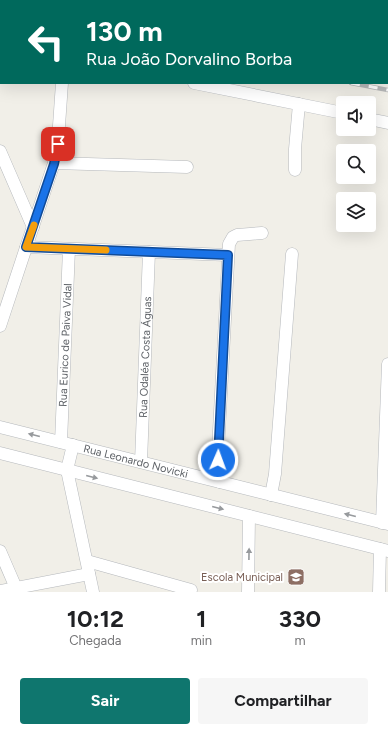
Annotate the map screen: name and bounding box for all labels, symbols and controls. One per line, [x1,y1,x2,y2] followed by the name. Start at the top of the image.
[86,14,163,48] text: 130 m
[20,16,72,68] icon: left
[86,48,292,70] text: Rua João Dorvalino Borba
[336,96,376,232] map controls
[336,96,376,136] button: sound
[41,127,75,161] pin
[47,133,69,155] icon: arrive
[336,144,376,184] button: search
[336,192,376,232] button: layers
[56,283,75,407] street label: Rua Eurico de Paiva Vidal
[137,296,154,418] street label: Rua Odaléa Costa Águas
[28,432,40,438] one-way arrow
[197,439,239,481] position arrow
[82,442,189,481] street label: Rua Leonardo Novicki
[86,474,98,480] one-way arrow
[212,506,224,512] one-way arrow
[344,511,356,517] one-way arrow
[246,547,252,560] one-way arrow
[286,567,306,587] school or university icon: Escola Municipal
[201,571,283,584] place label: Escola Municipal
[67,604,124,633] text: 10:12
[196,604,206,633] text: 1
[279,604,321,633] text: 330
[69,633,121,648] text: Chegada
[191,633,212,648] text: min
[294,633,306,648] text: m
[20,678,190,724] button: Sair
[198,678,368,724] button: Compartilhar

